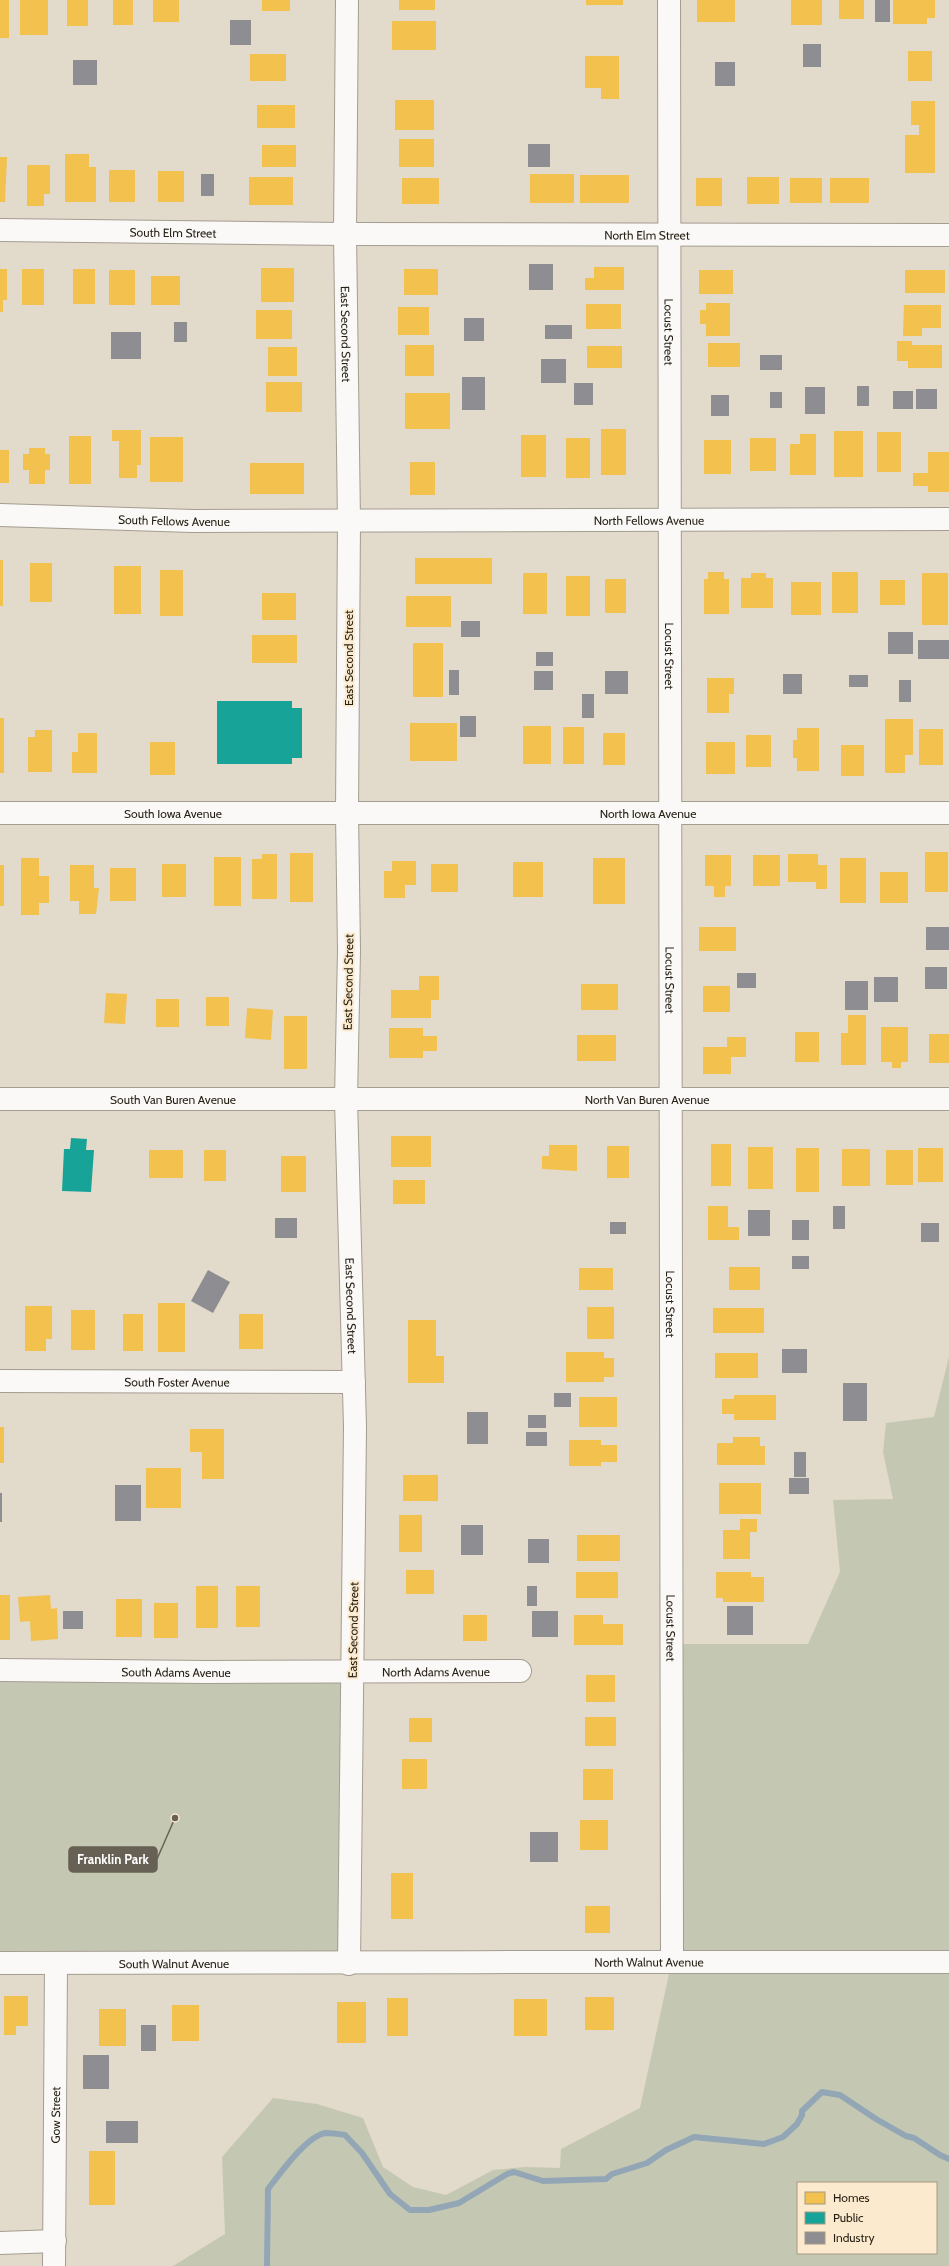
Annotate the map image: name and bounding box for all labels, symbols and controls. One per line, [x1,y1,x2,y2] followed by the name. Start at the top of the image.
[130,224,216,240] street label: South Elm Street
[604,227,690,242] street label: North Elm Street
[338,286,355,382] street label: East Second Street
[662,299,677,365] street label: Locust Street
[118,511,230,529] street label: South Fellows Avenue
[594,512,704,527] street label: North Fellows Avenue
[341,610,356,706] street label: East Second Street
[662,623,678,689] street label: Locust Street
[124,806,222,821] street label: South Iowa Avenue
[600,806,696,821] street label: North Iowa Avenue
[340,934,356,1030] street label: East Second Street
[663,947,678,1013] street label: Locust Street
[110,1092,236,1107] street label: South Van Buren Avenue
[585,1092,709,1107] street label: North Van Buren Avenue
[343,1258,360,1354] street label: East Second Street
[663,1271,679,1337] street label: Locust Street
[124,1374,230,1389] street label: South Foster Avenue
[345,1582,361,1678] street label: East Second Street
[664,1595,679,1661] street label: Locust Street
[121,1664,231,1680] street label: South Adams Avenue
[382,1664,490,1679] street label: North Adams Avenue
[69,1847,157,1872] callout: Franklin Park
[77,1851,150,1867] text: Franklin Park
[594,1954,704,1969] street label: North Walnut Avenue
[119,1956,229,1971] street label: South Walnut Avenue
[47,2087,63,2143] street label: Gow Street
[797,2182,937,2254] legend
[833,2190,870,2205] text: Homes
[833,2210,864,2225] text: Public
[833,2230,874,2245] text: Industry

